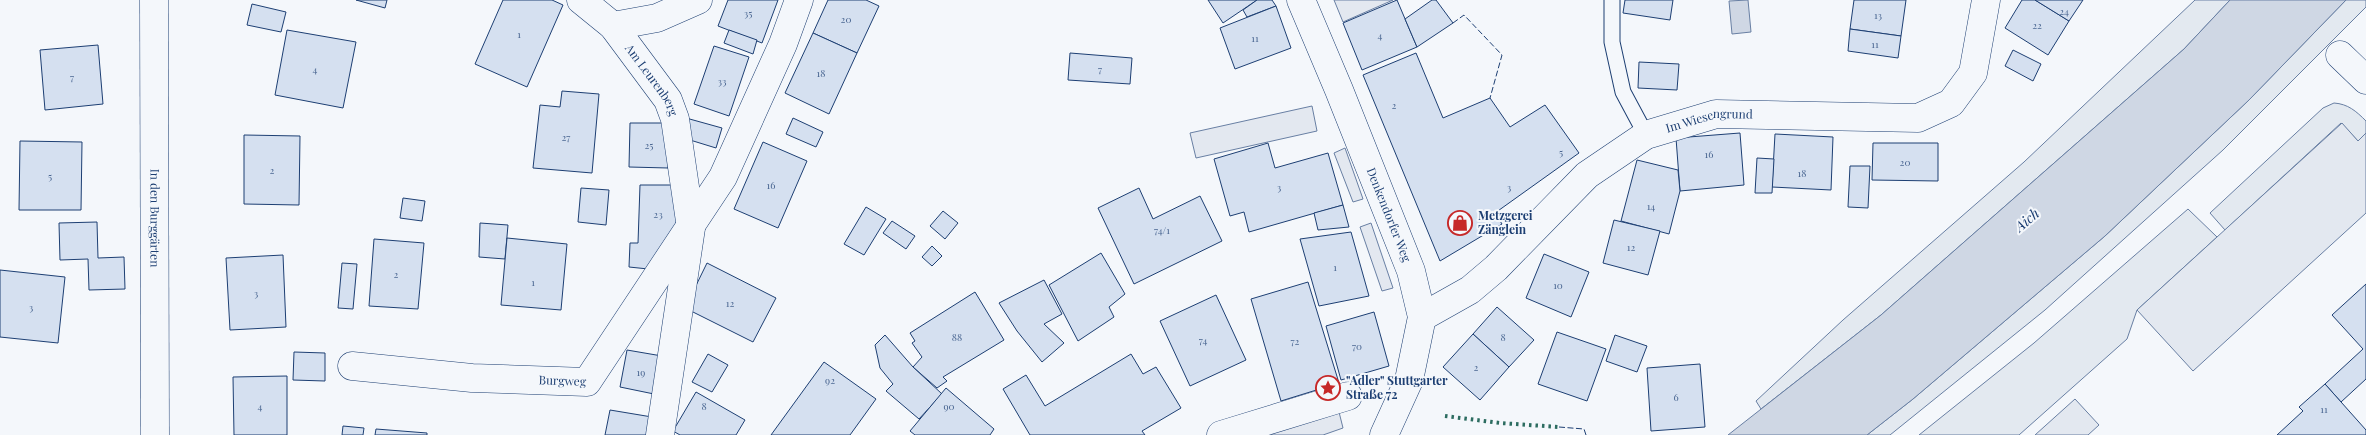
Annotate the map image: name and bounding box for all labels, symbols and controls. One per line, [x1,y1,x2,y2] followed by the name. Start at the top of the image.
[2059,4,2069,18] house number: 24
[744,6,752,20] house number: 35
[1874,8,1883,22] house number: 13
[841,12,851,26] house number: 20
[2032,18,2042,32] house number: 22
[517,27,521,41] house number: 1
[1378,28,1383,42] house number: 4
[1251,31,1259,45] house number: 11
[1871,37,1879,51] house number: 11
[621,40,682,119] street label: Am Leurenberg
[313,62,318,76] house number: 4
[1098,62,1102,76] house number: 7
[817,66,825,80] house number: 18
[70,70,74,84] house number: 7
[717,74,727,88] house number: 33
[1392,98,1397,112] house number: 2
[1664,105,1753,136] street label: Im Wiesengrund
[562,130,570,144] house number: 27
[645,138,653,152] house number: 25
[1559,145,1563,159] house number: 5
[1705,147,1713,161] house number: 16
[1900,155,1910,169] house number: 20
[270,163,275,177] house number: 2
[1364,165,1416,265] street label: Denkendorfer Weg
[1798,166,1806,180] house number: 18
[48,169,52,183] house number: 5
[147,169,164,267] street label: In den Burggärten
[767,178,775,192] house number: 16
[1277,180,1282,194] house number: 3
[1507,180,1512,194] house number: 3
[1647,199,1655,213] house number: 14
[2009,204,2043,237] water label: Aich
[653,207,663,221] house number: 23
[1478,207,1533,237] place label: Metzgerei Zänglein
[1447,210,1473,236] shop icon: Metzgerei Zänglein
[1154,223,1170,237] house number: 74/1
[1627,240,1635,254] house number: 12
[1333,260,1337,274] house number: 1
[394,267,399,281] house number: 2
[531,275,535,289] house number: 1
[1553,278,1563,292] house number: 10
[254,286,259,300] house number: 3
[726,296,734,310] house number: 12
[29,300,34,314] house number: 3
[952,330,962,344] house number: 88
[1500,330,1506,344] house number: 8
[1199,333,1207,347] house number: 74
[1291,334,1300,348] house number: 72
[1352,339,1362,353] house number: 70
[1474,360,1479,374] house number: 2
[637,365,645,379] house number: 19
[538,371,587,389] street label: Burgweg
[1346,372,1448,402] place label: "Adler" Stuttgarter Straße 72
[825,373,835,387] house number: 92
[1315,375,1341,401] place icon: "Adler" Stuttgarter Straße 72
[1673,390,1679,404] house number: 6
[258,399,263,413] house number: 4
[701,399,707,413] house number: 8
[943,399,955,413] house number: 90
[2320,402,2328,416] house number: 11

